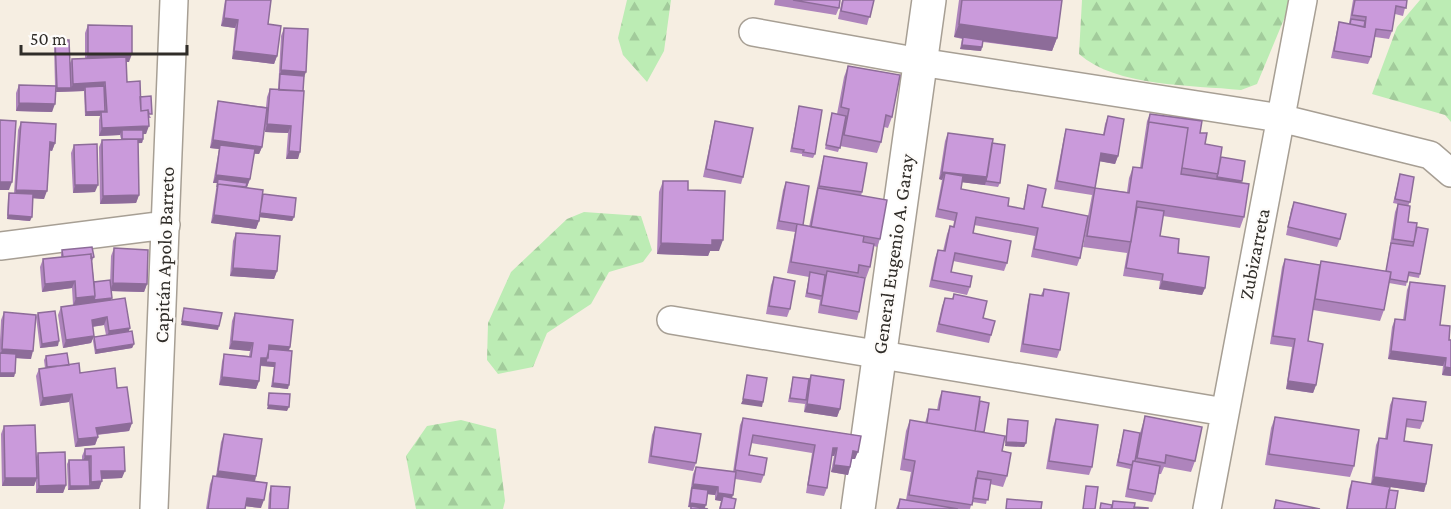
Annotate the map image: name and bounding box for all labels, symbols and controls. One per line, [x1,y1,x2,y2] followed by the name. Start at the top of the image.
[21,18,188,56] scale bar
[30,29,67,49] text: 50 m
[868,152,919,356] street label: General Eugenio A. Garay
[150,166,179,344] street label: Capitán Apolo Barreto
[1234,207,1274,301] street label: Zubizarreta

